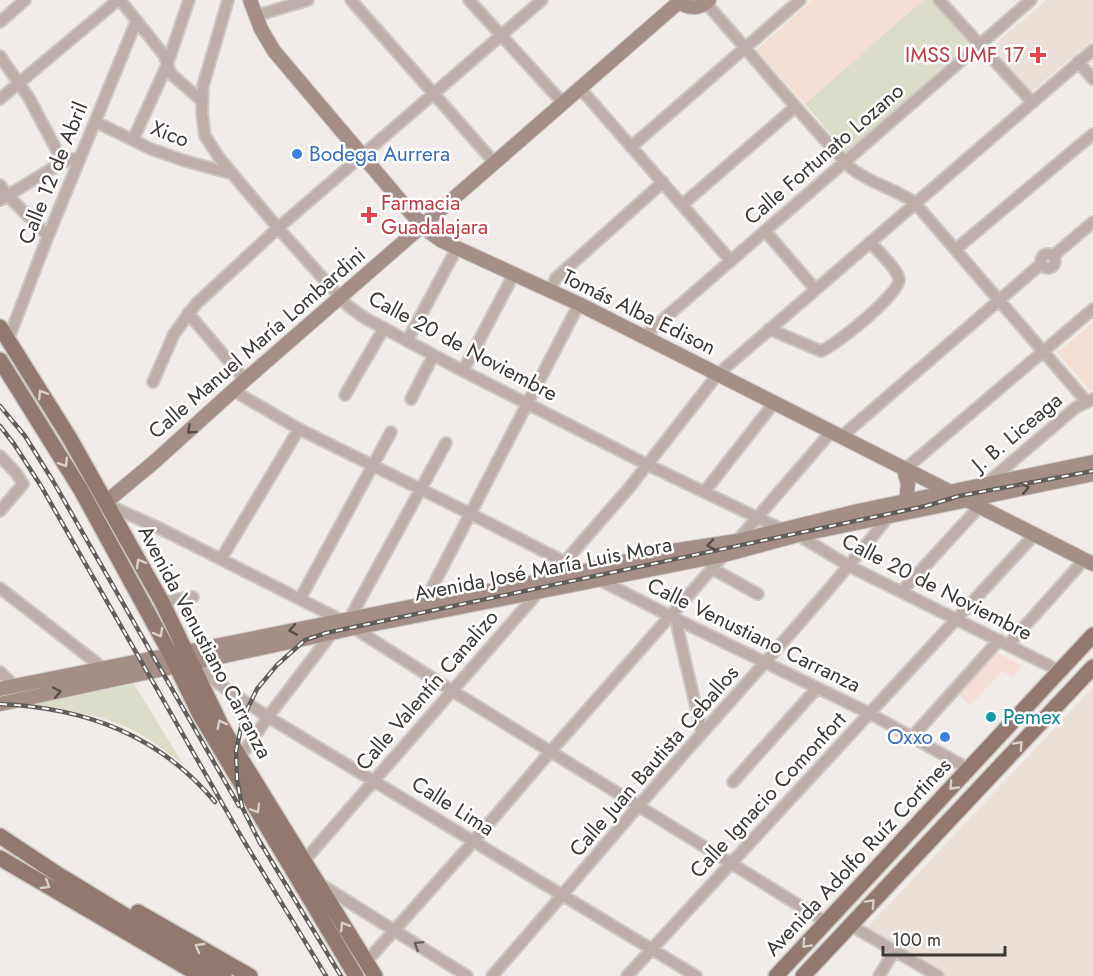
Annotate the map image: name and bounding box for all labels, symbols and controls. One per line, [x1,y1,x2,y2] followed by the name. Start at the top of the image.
[905,40,1024,70] place label: IMSS UMF 17
[1029,46,1047,64] marker: IMSS UMF 17
[738,76,910,232] street label: Calle Fortunato Lozano
[11,97,95,249] street label: Calle 12 de Abril
[147,113,193,155] street label: Xico
[309,139,450,169] place label: Bodega Aurrera
[290,147,304,161] marker: Bodega Aurrera
[381,188,488,242] place label: Farmacia Guadalajara
[362,208,376,222] marker: Farmacia Guadalajara
[142,240,372,446] street label: Calle Manuel María Lombardini
[557,262,721,362] street label: Tomás Alba Edison
[363,283,563,409] street label: Calle 20 de Noviembre
[963,385,1069,481] street label: J. B. Liceaga
[38,390,50,400] one-way arrow
[187,423,197,434] one-way arrow
[57,457,69,467] one-way arrow
[1020,482,1030,495] one-way arrow
[131,520,279,764] street label: Avenida Venustiano Carranza
[837,526,1038,648] street label: Calle 20 de Noviembre
[412,529,674,609] street label: Avenida José María Luis Mora
[706,538,715,550] one-way arrow
[136,559,147,569] one-way arrow
[642,570,866,700] street label: Calle Venustiano Carranza
[349,603,505,777] street label: Calle Valentín Canalizo
[289,623,299,636] one-way arrow
[152,627,163,638] one-way arrow
[562,659,746,863] street label: Calle Juan Bautista Ceballos
[52,686,62,699] one-way arrow
[1003,702,1061,732] place label: Pemex
[683,705,853,885] street label: Calle Ignacio Comonfort
[984,710,998,724] marker: Pemex
[217,719,228,730] one-way arrow
[887,722,933,752] place label: Oxxo
[938,730,952,744] marker: Oxxo
[1012,742,1023,753] one-way arrow
[758,751,958,963] street label: Avenida Adolfo Ruíz Cortines
[406,769,500,843] street label: Calle Lima
[949,779,960,789] one-way arrow
[248,803,260,813] one-way arrow
[40,878,50,889] one-way arrow
[864,899,875,910] one-way arrow
[883,919,1004,957] scale bar
[340,922,352,932] one-way arrow
[892,927,941,953] text: 100 m
[802,937,813,947] one-way arrow
[413,941,424,952] one-way arrow
[195,943,205,954] one-way arrow

